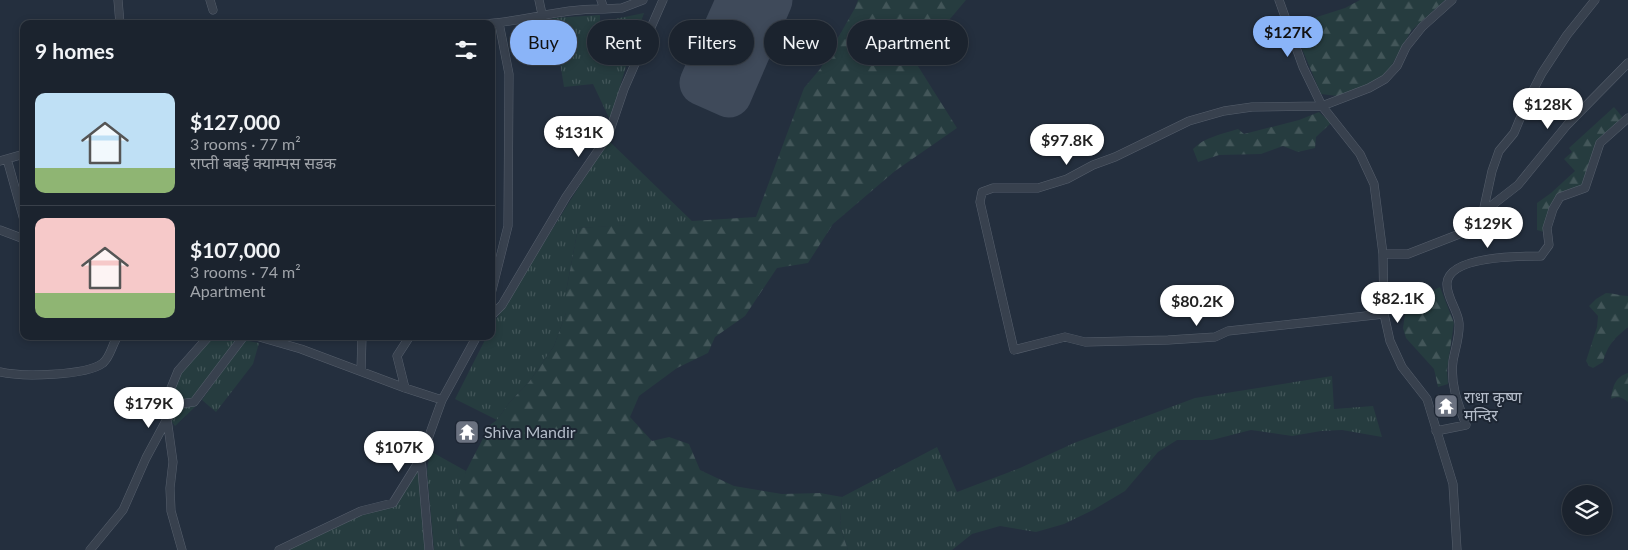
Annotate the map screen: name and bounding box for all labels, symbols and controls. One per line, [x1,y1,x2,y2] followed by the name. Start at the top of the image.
[1253,15,1323,58] pin: $127K
[510,20,577,65] chip: Buy
[587,20,659,65] chip: Rent
[669,20,754,65] chip: Filters
[764,20,837,65] chip: New
[847,20,968,65] chip: Apartment
[1264,22,1312,41] text: $127K
[452,36,480,64] icon: filters
[35,38,114,63] text: 9 homes
[1513,88,1583,130] pin: $128K
[1524,94,1572,113] text: $128K
[190,109,280,134] text: $127,000
[75,113,135,173] icon: home
[544,116,614,158] pin: $131K
[555,122,603,141] text: $131K
[1026,124,1108,166] pin: $97.8K
[1041,130,1093,149] text: $97.8K
[190,134,301,153] text: 3 rooms · 77 m²
[190,153,336,172] text: राप्ती बबई क्याम्पस सडक
[1453,206,1523,249] pin: $129K
[1464,213,1512,232] text: $129K
[190,237,280,262] text: $107,000
[75,238,135,298] icon: home
[190,262,301,281] text: 3 rooms · 74 m²
[190,281,265,300] text: Apartment
[1357,282,1439,324] pin: $82.1K
[1156,284,1238,327] pin: $80.2K
[1372,288,1424,307] text: $82.1K
[1171,291,1223,310] text: $80.2K
[114,386,184,429] pin: $179K
[1464,387,1522,424] place label: राधा कृष्ण मन्दिर
[125,393,173,412] text: $179K
[1433,393,1459,419] temple icon: राधा कृष्ण मन्दिर
[454,419,480,445] temple icon: Shiva Mandir
[484,422,576,441] place label: Shiva Mandir
[364,430,434,473] pin: $107K
[375,437,423,456] text: $107K
[1562,485,1612,535] map controls
[1562,485,1612,535] button: layers

